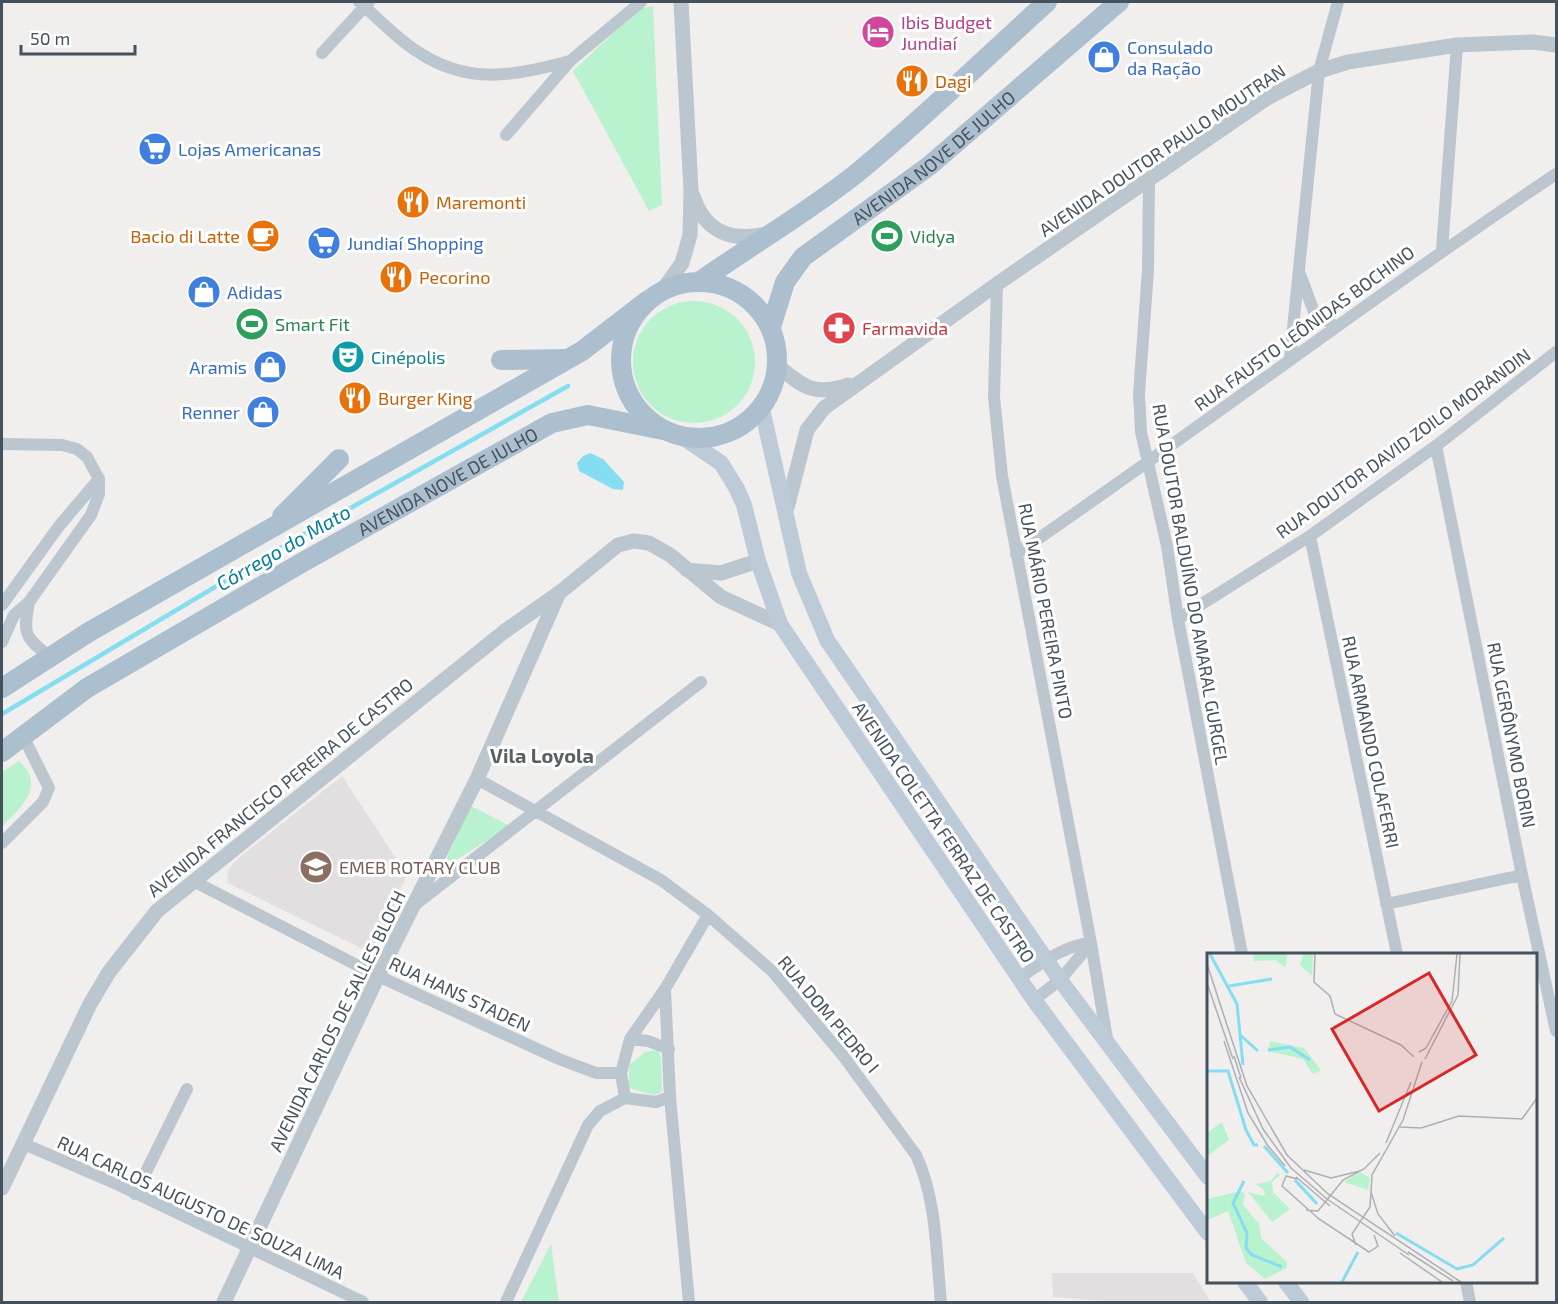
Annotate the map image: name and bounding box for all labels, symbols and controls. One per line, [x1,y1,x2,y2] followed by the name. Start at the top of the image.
[901,11,992,54] place label: Ibis Budget Jundiaí
[860,14,896,50] hotel icon: Ibis Budget Jundiaí
[21,18,135,56] scale bar
[30,27,70,49] text: 50 m
[1127,36,1213,80] place label: Consulado da Ração
[1086,39,1122,75] shop icon: Consulado da Ração
[1035,59,1289,241] street label: AVENIDA DOUTOR PAULO MOUTRAN
[894,63,930,99] restaurant icon: Dagi
[935,70,971,92] place label: Dagi
[847,86,1019,229] street label: AVENIDA NOVE DE JULHO
[137,131,173,167] supermarket icon: Lojas Americanas
[178,138,321,160] place label: Lojas Americanas
[395,184,431,220] restaurant icon: Maremonti
[436,191,526,213] place label: Maremonti
[245,218,281,254] cafe icon: Bacio di Latte
[869,218,905,254] sports icon: Vidya
[130,225,240,247] place label: Bacio di Latte
[306,225,342,261] supermarket icon: Jundiaí Shopping
[910,225,955,247] place label: Vidya
[347,232,484,254] place label: Jundiaí Shopping
[1190,241,1418,415] street label: RUA FAUSTO LEÔNIDAS BOCHINO
[378,259,414,295] restaurant icon: Pecorino
[419,266,490,288] place label: Pecorino
[186,274,222,310] shop icon: Adidas
[227,281,282,303] place label: Adidas
[234,306,270,342] sports icon: Smart Fit
[821,310,857,346] pharmacy icon: Farmavida
[275,313,350,335] place label: Smart Fit
[862,317,948,339] place label: Farmavida
[330,339,366,375] theatre icon: Cinépolis
[1271,343,1535,543] street label: RUA DOUTOR DAVID ZOILO MORANDIN
[371,346,445,368] place label: Cinépolis
[252,349,288,385] shop icon: Aramis
[189,356,247,378] place label: Aramis
[337,380,373,416] restaurant icon: Burger King
[378,387,473,409] place label: Burger King
[245,394,281,430] shop icon: Renner
[182,401,240,423] place label: Renner
[1148,402,1234,766] street label: RUA DOUTOR BALDUÍNO DO AMARAL GURGEL
[354,422,541,540] street label: AVENIDA NOVE DE JULHO
[212,499,354,595] water label: Córrego do Mato
[1014,501,1078,721] street label: RUA MÁRIO PEREIRA PINTO
[1338,634,1404,850] street label: RUA ARMANDO COLAFERRI
[1483,640,1541,830] street label: RUA GERÔNYMO BORIN
[143,673,417,901] street label: AVENIDA FRANCISCO PEREIRA DE CASTRO
[848,697,1040,967] street label: AVENIDA COLETTA FERRAZ DE CASTRO
[490,743,594,768] district label: Vila Loyola
[298,849,334,885] school or university icon: EMEB ROTARY CLUB
[339,856,501,878] place label: EMEB ROTARY CLUB
[264,887,410,1155] street label: AVENIDA CARLOS DE SALLES BLOCH
[774,951,884,1077] street label: RUA DOM PEDRO I
[386,952,534,1036] street label: RUA HANS STADEN
[1207,953,1537,1283] inset map
[54,1131,349,1284] street label: RUA CARLOS AUGUSTO DE SOUZA LIMA

